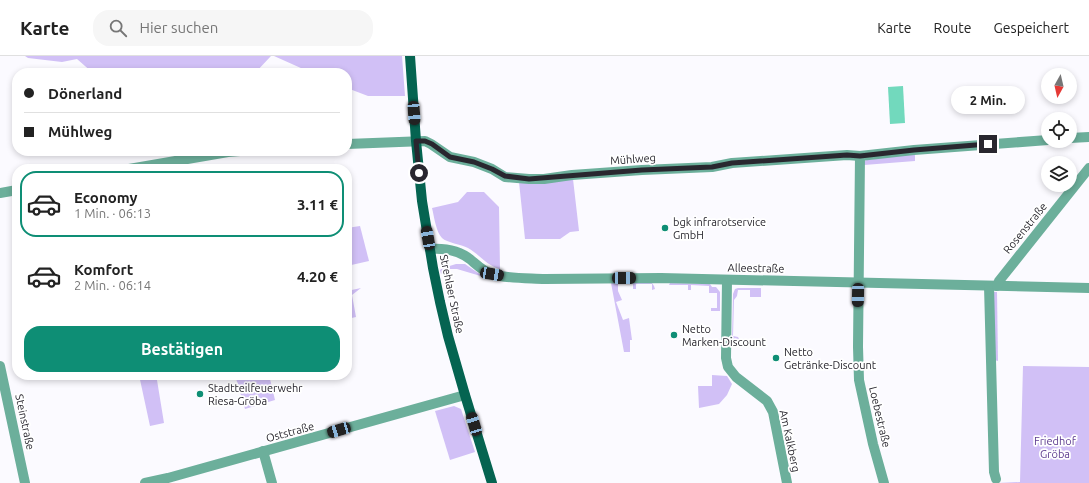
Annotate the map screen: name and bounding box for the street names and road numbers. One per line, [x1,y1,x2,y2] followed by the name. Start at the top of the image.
[610,151,656,167] street label: Mühlweg
[1001,200,1049,256] street label: Rosenstraße
[438,253,466,335] street label: Strehlaer Straße
[728,262,784,274] street label: Alleestraße
[867,385,893,449] street label: Loebestraße
[13,393,37,451] street label: Steinstraße
[778,409,802,473] street label: Am Kalkberg
[265,420,315,444] street label: Oststraße

